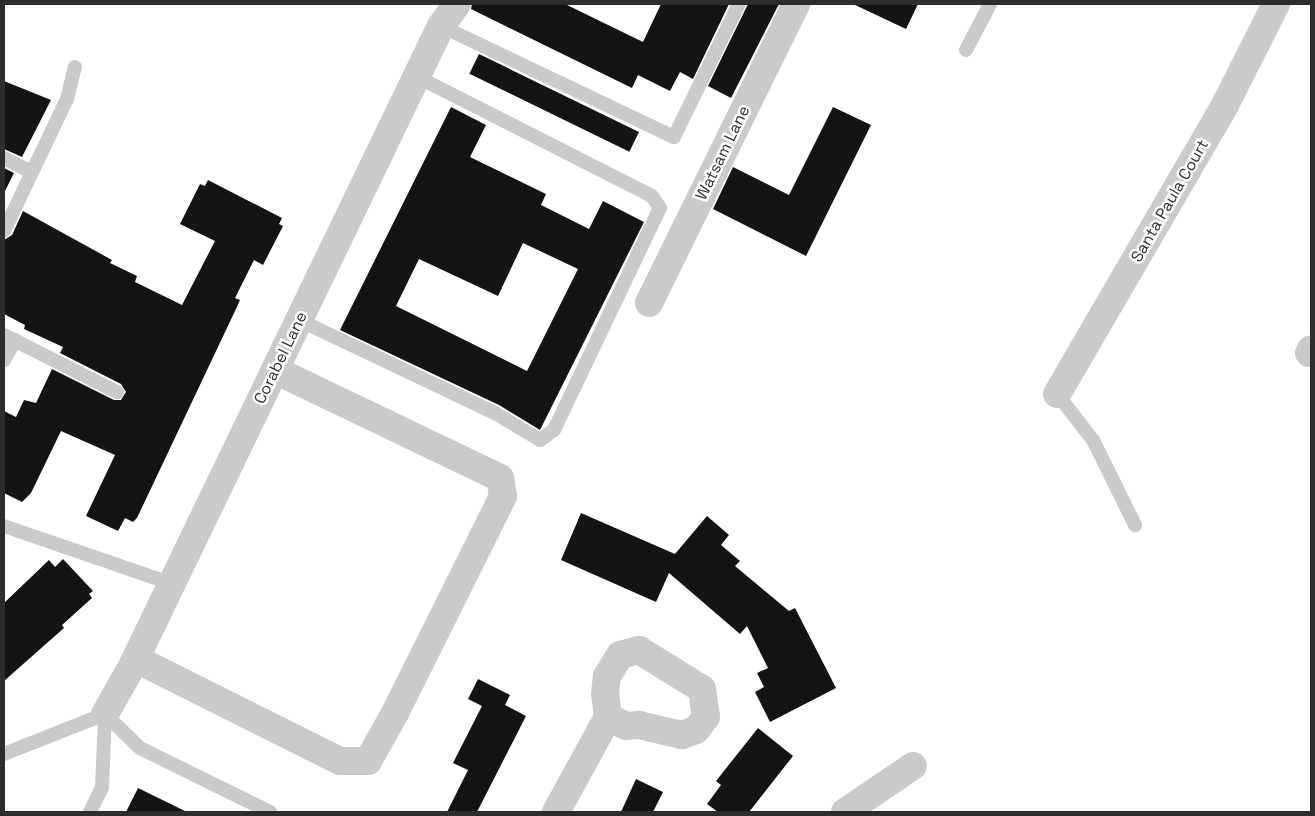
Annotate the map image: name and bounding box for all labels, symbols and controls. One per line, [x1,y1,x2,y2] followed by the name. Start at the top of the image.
[692,103,754,203] street label: Watsam Lane
[1127,136,1213,266] street label: Santa Paula Court
[250,309,312,407] street label: Corabel Lane

